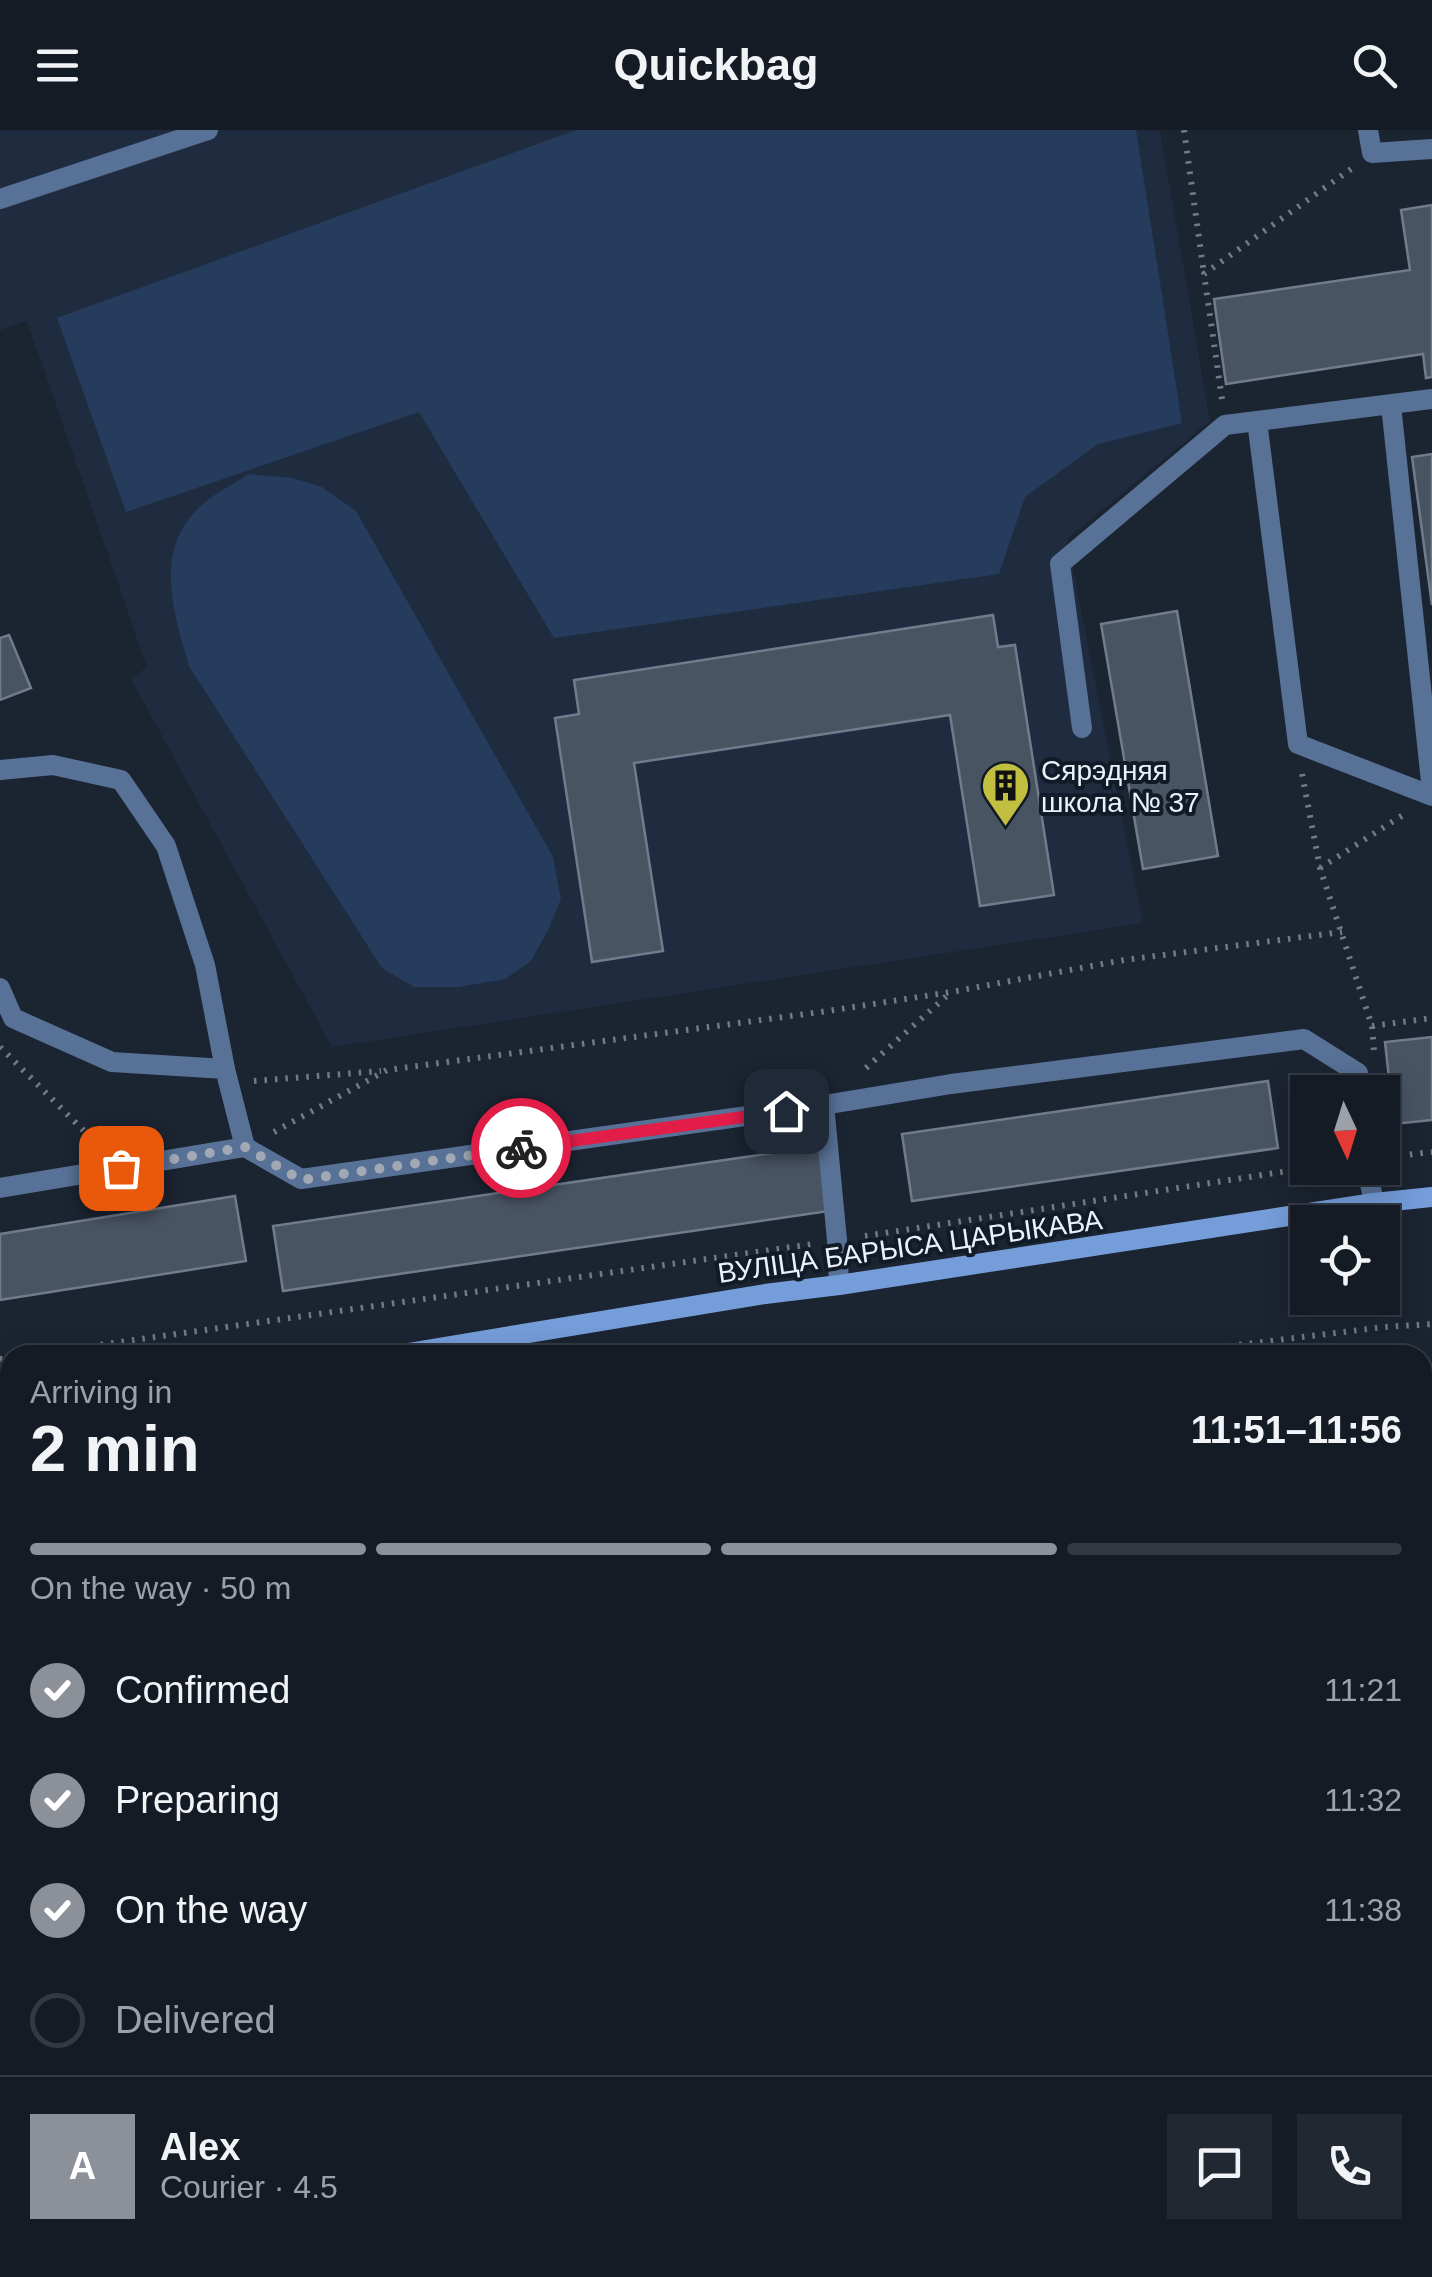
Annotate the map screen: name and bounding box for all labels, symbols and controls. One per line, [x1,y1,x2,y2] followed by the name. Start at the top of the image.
[30,38,85,93] icon: menu
[1347,38,1402,93] icon: search
[613,39,819,90] text: Quickbag
[1041,755,1200,818] place label: Сярэдняя школа № 37
[980,760,1032,828] building icon: Сярэдняя школа № 37
[744,1069,829,1154] pin
[1290,1075,1400,1185] north arrow
[1290,1075,1400,1315] map controls
[759,1084,814,1139] icon: home
[471,1098,571,1198] courier
[494,1121,549,1176] icon: bike
[79,1126,164,1211] pin
[94,1141,149,1196] icon: bag
[716,1204,1105,1289] street label: ВУЛІЦА БАРЫСА ЦАРЫКАВА
[1290,1205,1400,1315] button: locate
[30,1374,172,1410] text: Arriving in
[1191,1409,1402,1451] text: 11:51–11:56
[30,1412,200,1485] text: 2 min
[30,1570,291,1606] text: On the way · 50 m
[30,1663,85,1718] icon: check
[115,1669,290,1711] text: Confirmed
[1324,1672,1402,1708] text: 11:21
[30,1773,85,1828] icon: check
[115,1779,280,1821] text: Preparing
[1324,1782,1402,1818] text: 11:32
[30,1883,85,1938] icon: check
[115,1889,307,1931] text: On the way
[1324,1892,1402,1928] text: 11:38
[115,1999,276,2041] text: Delivered
[1167,2114,1272,2219] button: chat
[1297,2114,1402,2219] button: phone
[160,2126,240,2168] text: Alex
[69,2145,96,2187] text: A
[160,2169,338,2205] text: Courier · 4.5

